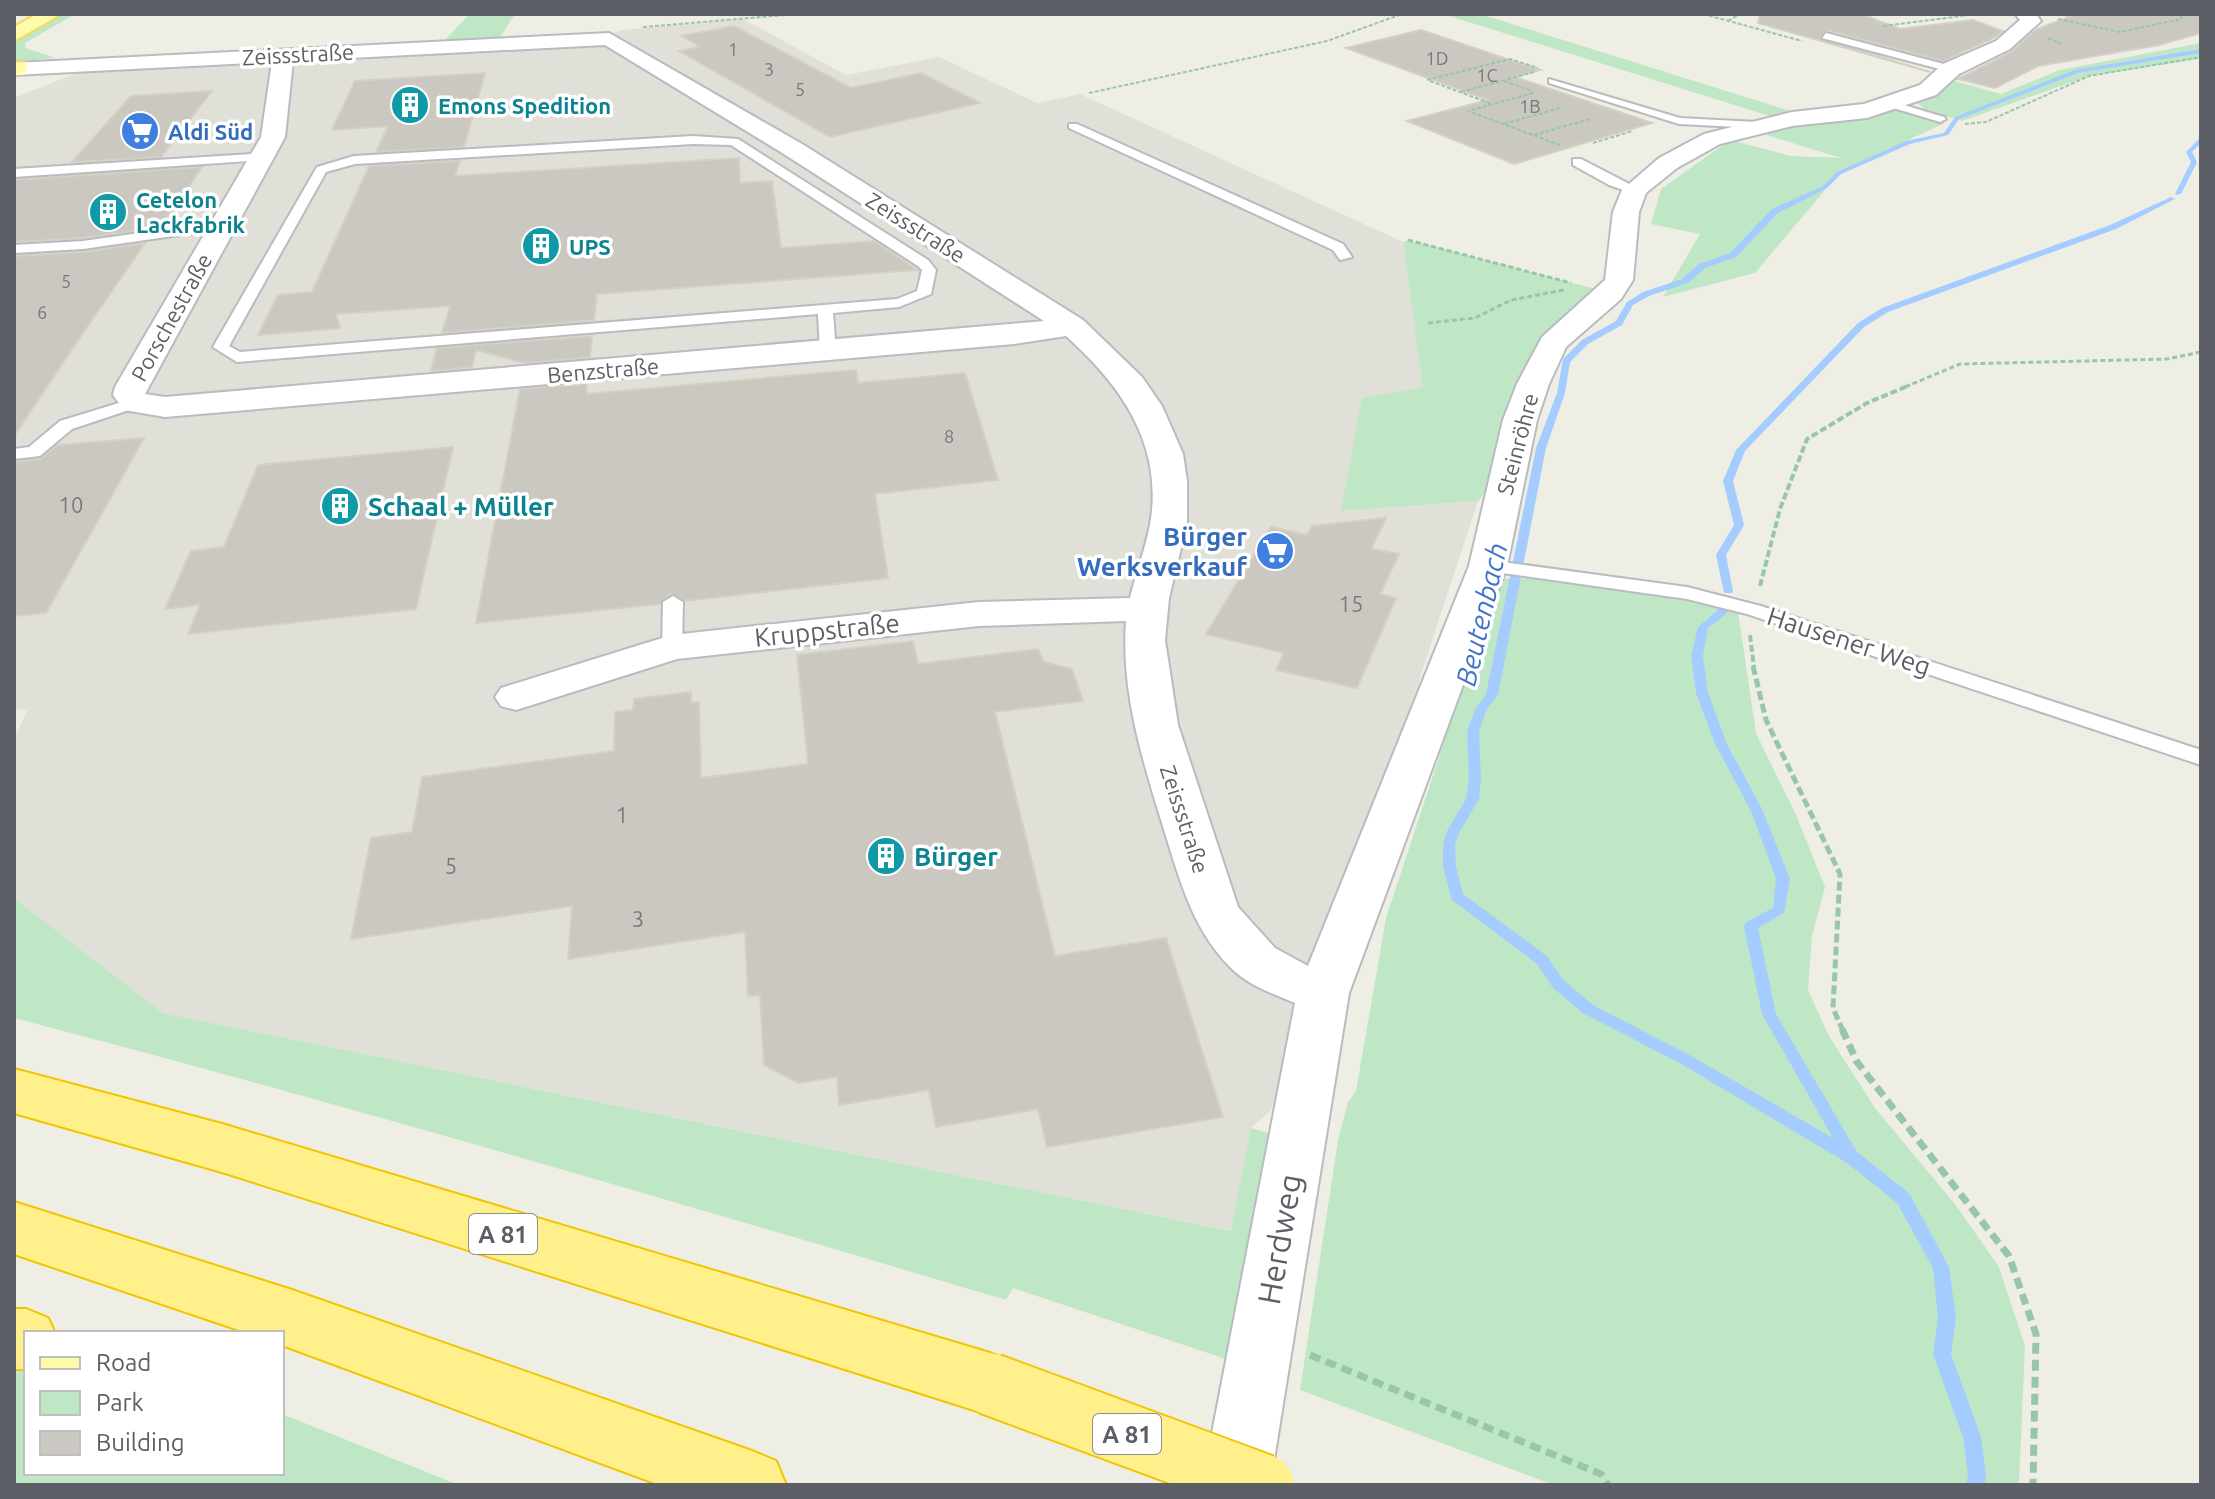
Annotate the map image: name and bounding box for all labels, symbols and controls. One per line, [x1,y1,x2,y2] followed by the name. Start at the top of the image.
[241,39,355,69] street label: Zeissstraße
[728,39,738,59] house number: 1
[1426,48,1448,68] house number: 1D
[764,59,774,79] house number: 3
[1476,65,1498,85] house number: 1C
[795,79,805,99] house number: 5
[389,84,431,126] building icon: Emons Spedition
[438,93,611,118] place label: Emons Spedition
[1519,96,1541,116] house number: 1B
[119,110,161,152] supermarket icon: Aldi Süd
[168,119,253,144] place label: Aldi Süd
[136,187,246,237] place label: Cetelon Lackfabrik
[862,187,970,267] street label: Zeissstraße
[87,191,129,233] building icon: Cetelon Lackfabrik
[520,225,562,267] building icon: UPS
[569,234,611,259] place label: UPS
[126,249,216,385] street label: Porschestraße
[61,271,71,291] house number: 5
[37,302,47,322] house number: 6
[546,353,660,387] street label: Benzstraße
[1491,390,1543,498] street label: Steinröhre
[944,426,954,446] house number: 8
[319,485,361,527] building icon: Schaal + Müller
[59,492,83,517] house number: 10
[368,492,554,521] place label: Schaal + Müller
[1077,522,1247,581] place label: Bürger Werksverkauf
[1254,530,1296,572] supermarket icon: Bürger Werksverkauf
[1449,539,1513,689] water label: Beutenbach
[1339,591,1363,616] house number: 15
[1764,601,1934,681] street label: Hausener Weg
[753,608,901,652] street label: Kruppstraße
[1156,762,1214,876] street label: Zeissstraße
[616,802,628,827] house number: 1
[865,835,907,877] building icon: Bürger
[914,842,998,871] place label: Bürger
[445,853,457,878] house number: 5
[632,906,644,931] house number: 3
[1250,1171,1308,1307] street label: Herdweg
[469,1214,537,1254] road number: A 81
[24,1331,284,1475] legend
[96,1349,151,1376] text: Road
[96,1389,144,1416] text: Park
[1093,1414,1161,1454] road number: A 81
[96,1429,184,1456] text: Building

